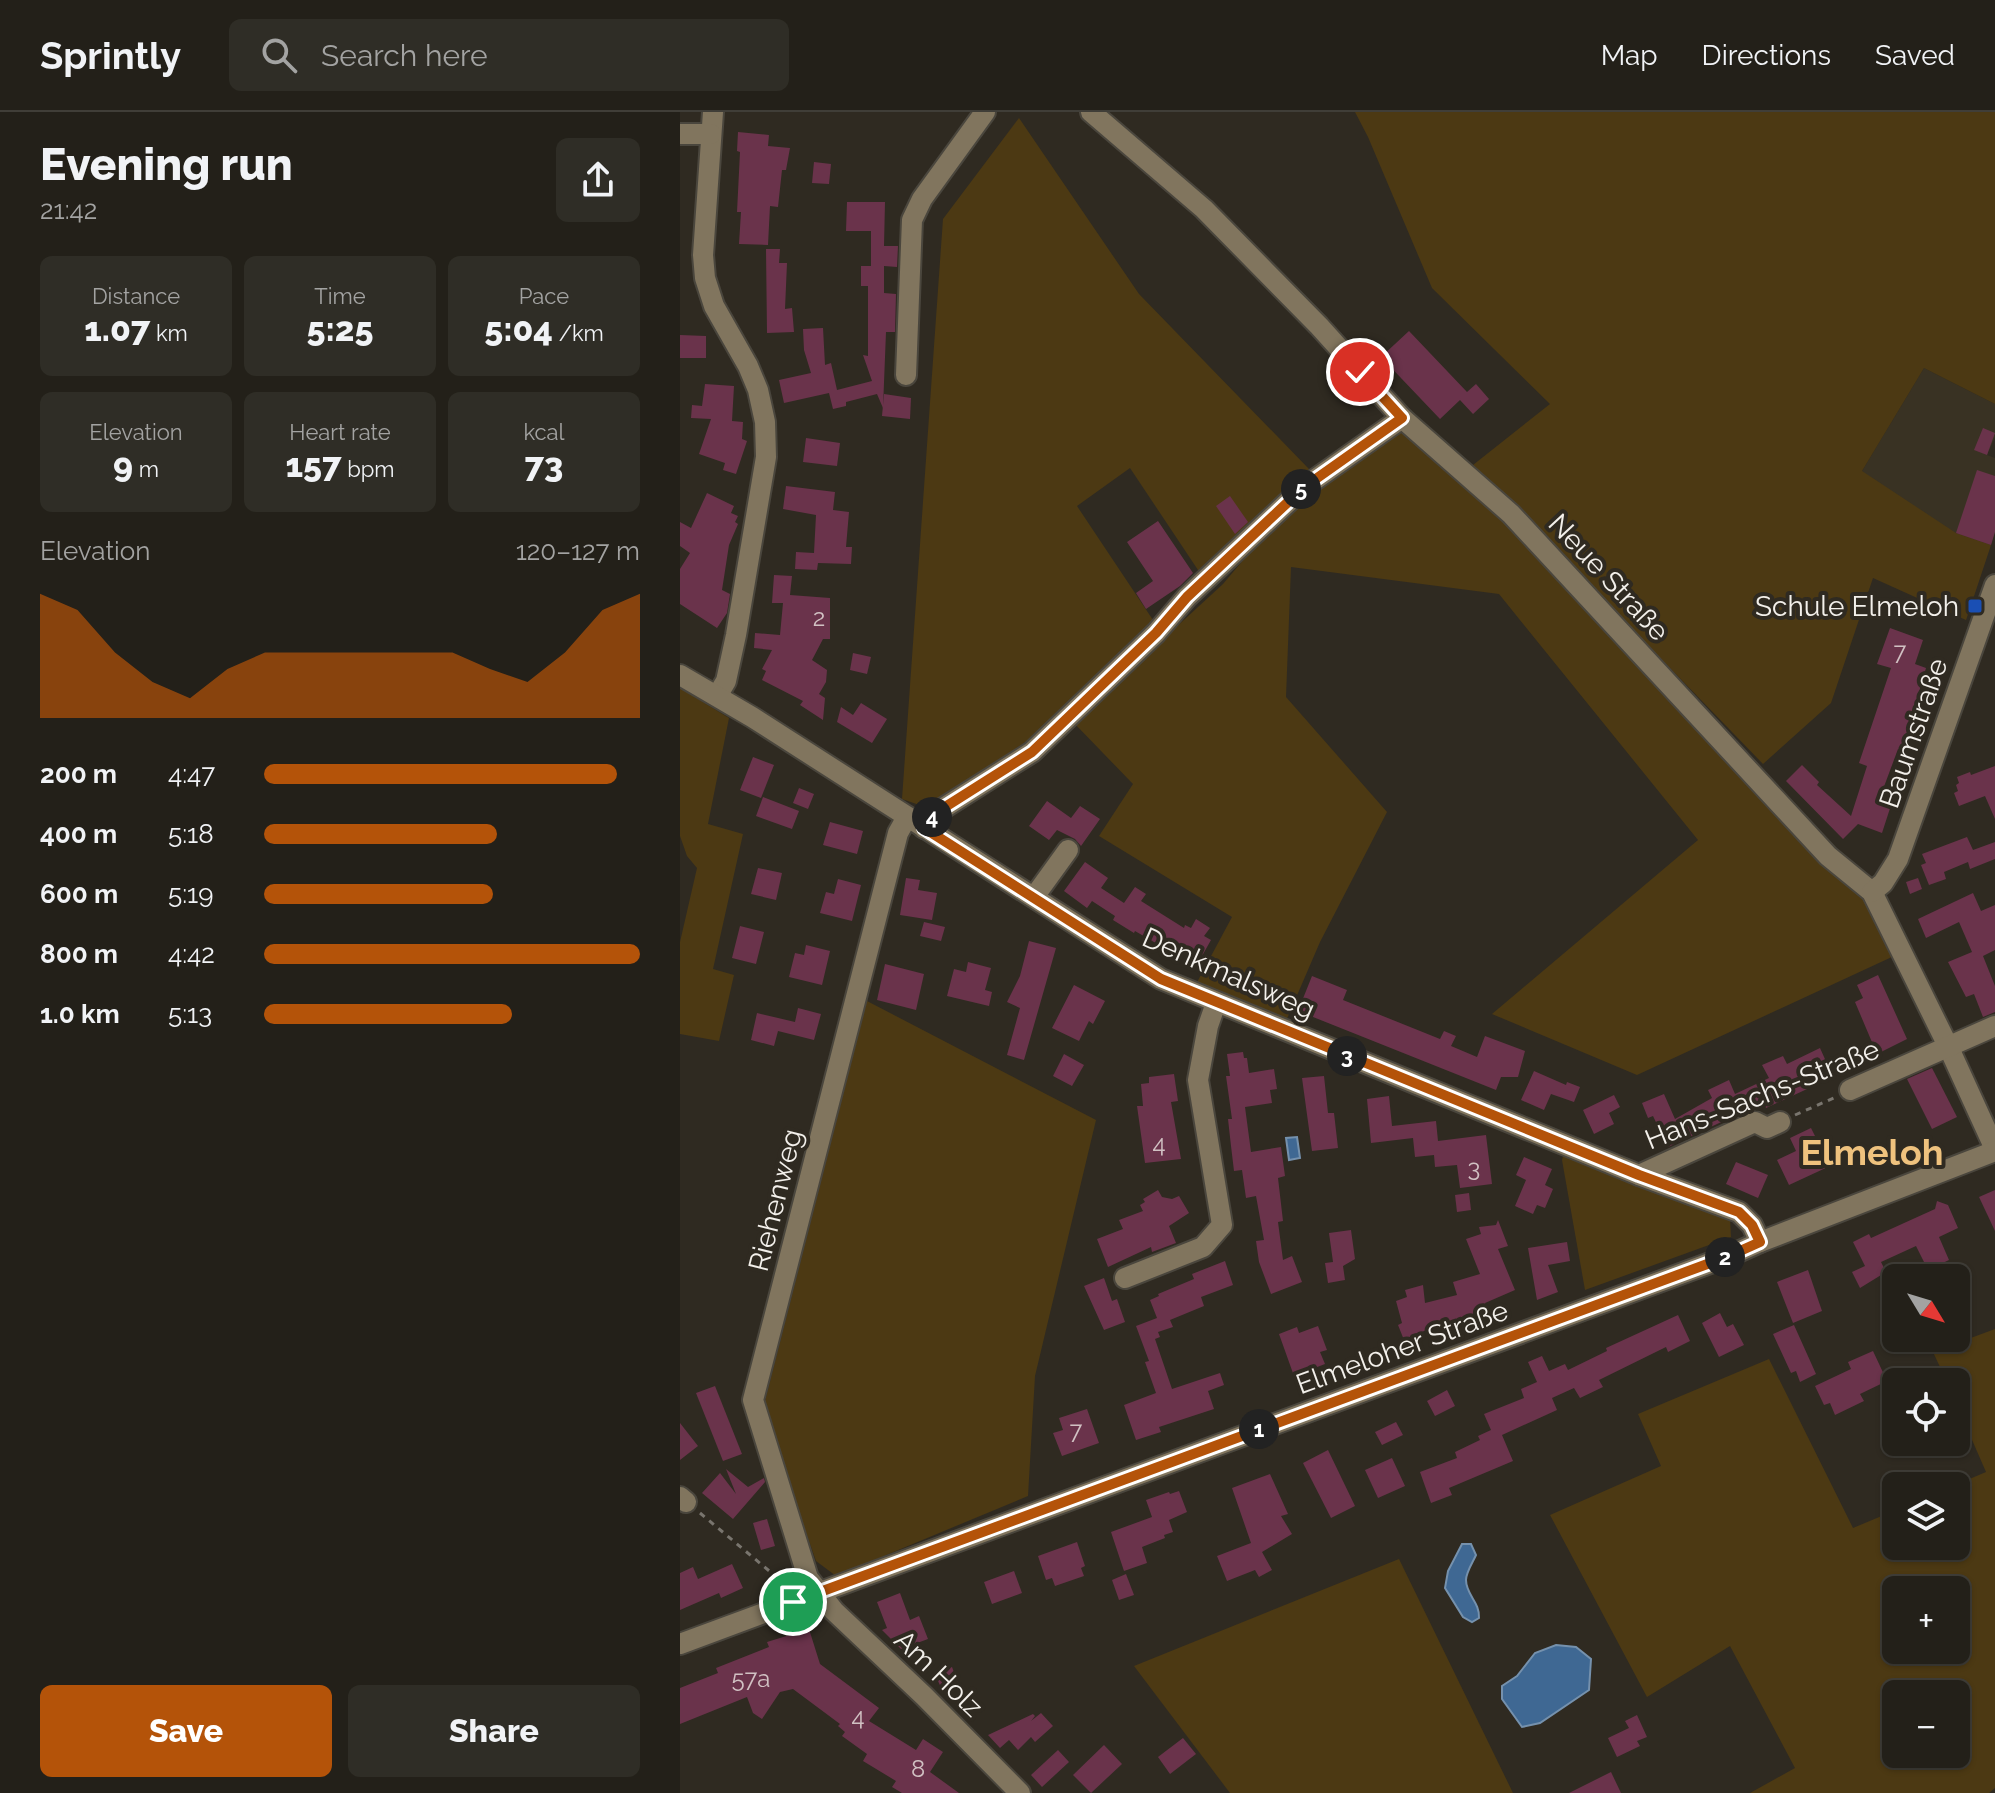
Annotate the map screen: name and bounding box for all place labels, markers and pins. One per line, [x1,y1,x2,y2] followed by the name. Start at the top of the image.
[1326,338,1394,406] pin
[1281,469,1321,509] pin: 5
[1755,590,1959,623] place label: Schule Elmeloh
[1966,597,1984,615] marker: Schule Elmeloh
[912,797,952,837] pin: 4
[1327,1036,1367,1076] pin: 3
[1705,1237,1745,1277] pin: 2
[1239,1409,1279,1449] pin: 1
[759,1568,827,1636] pin

